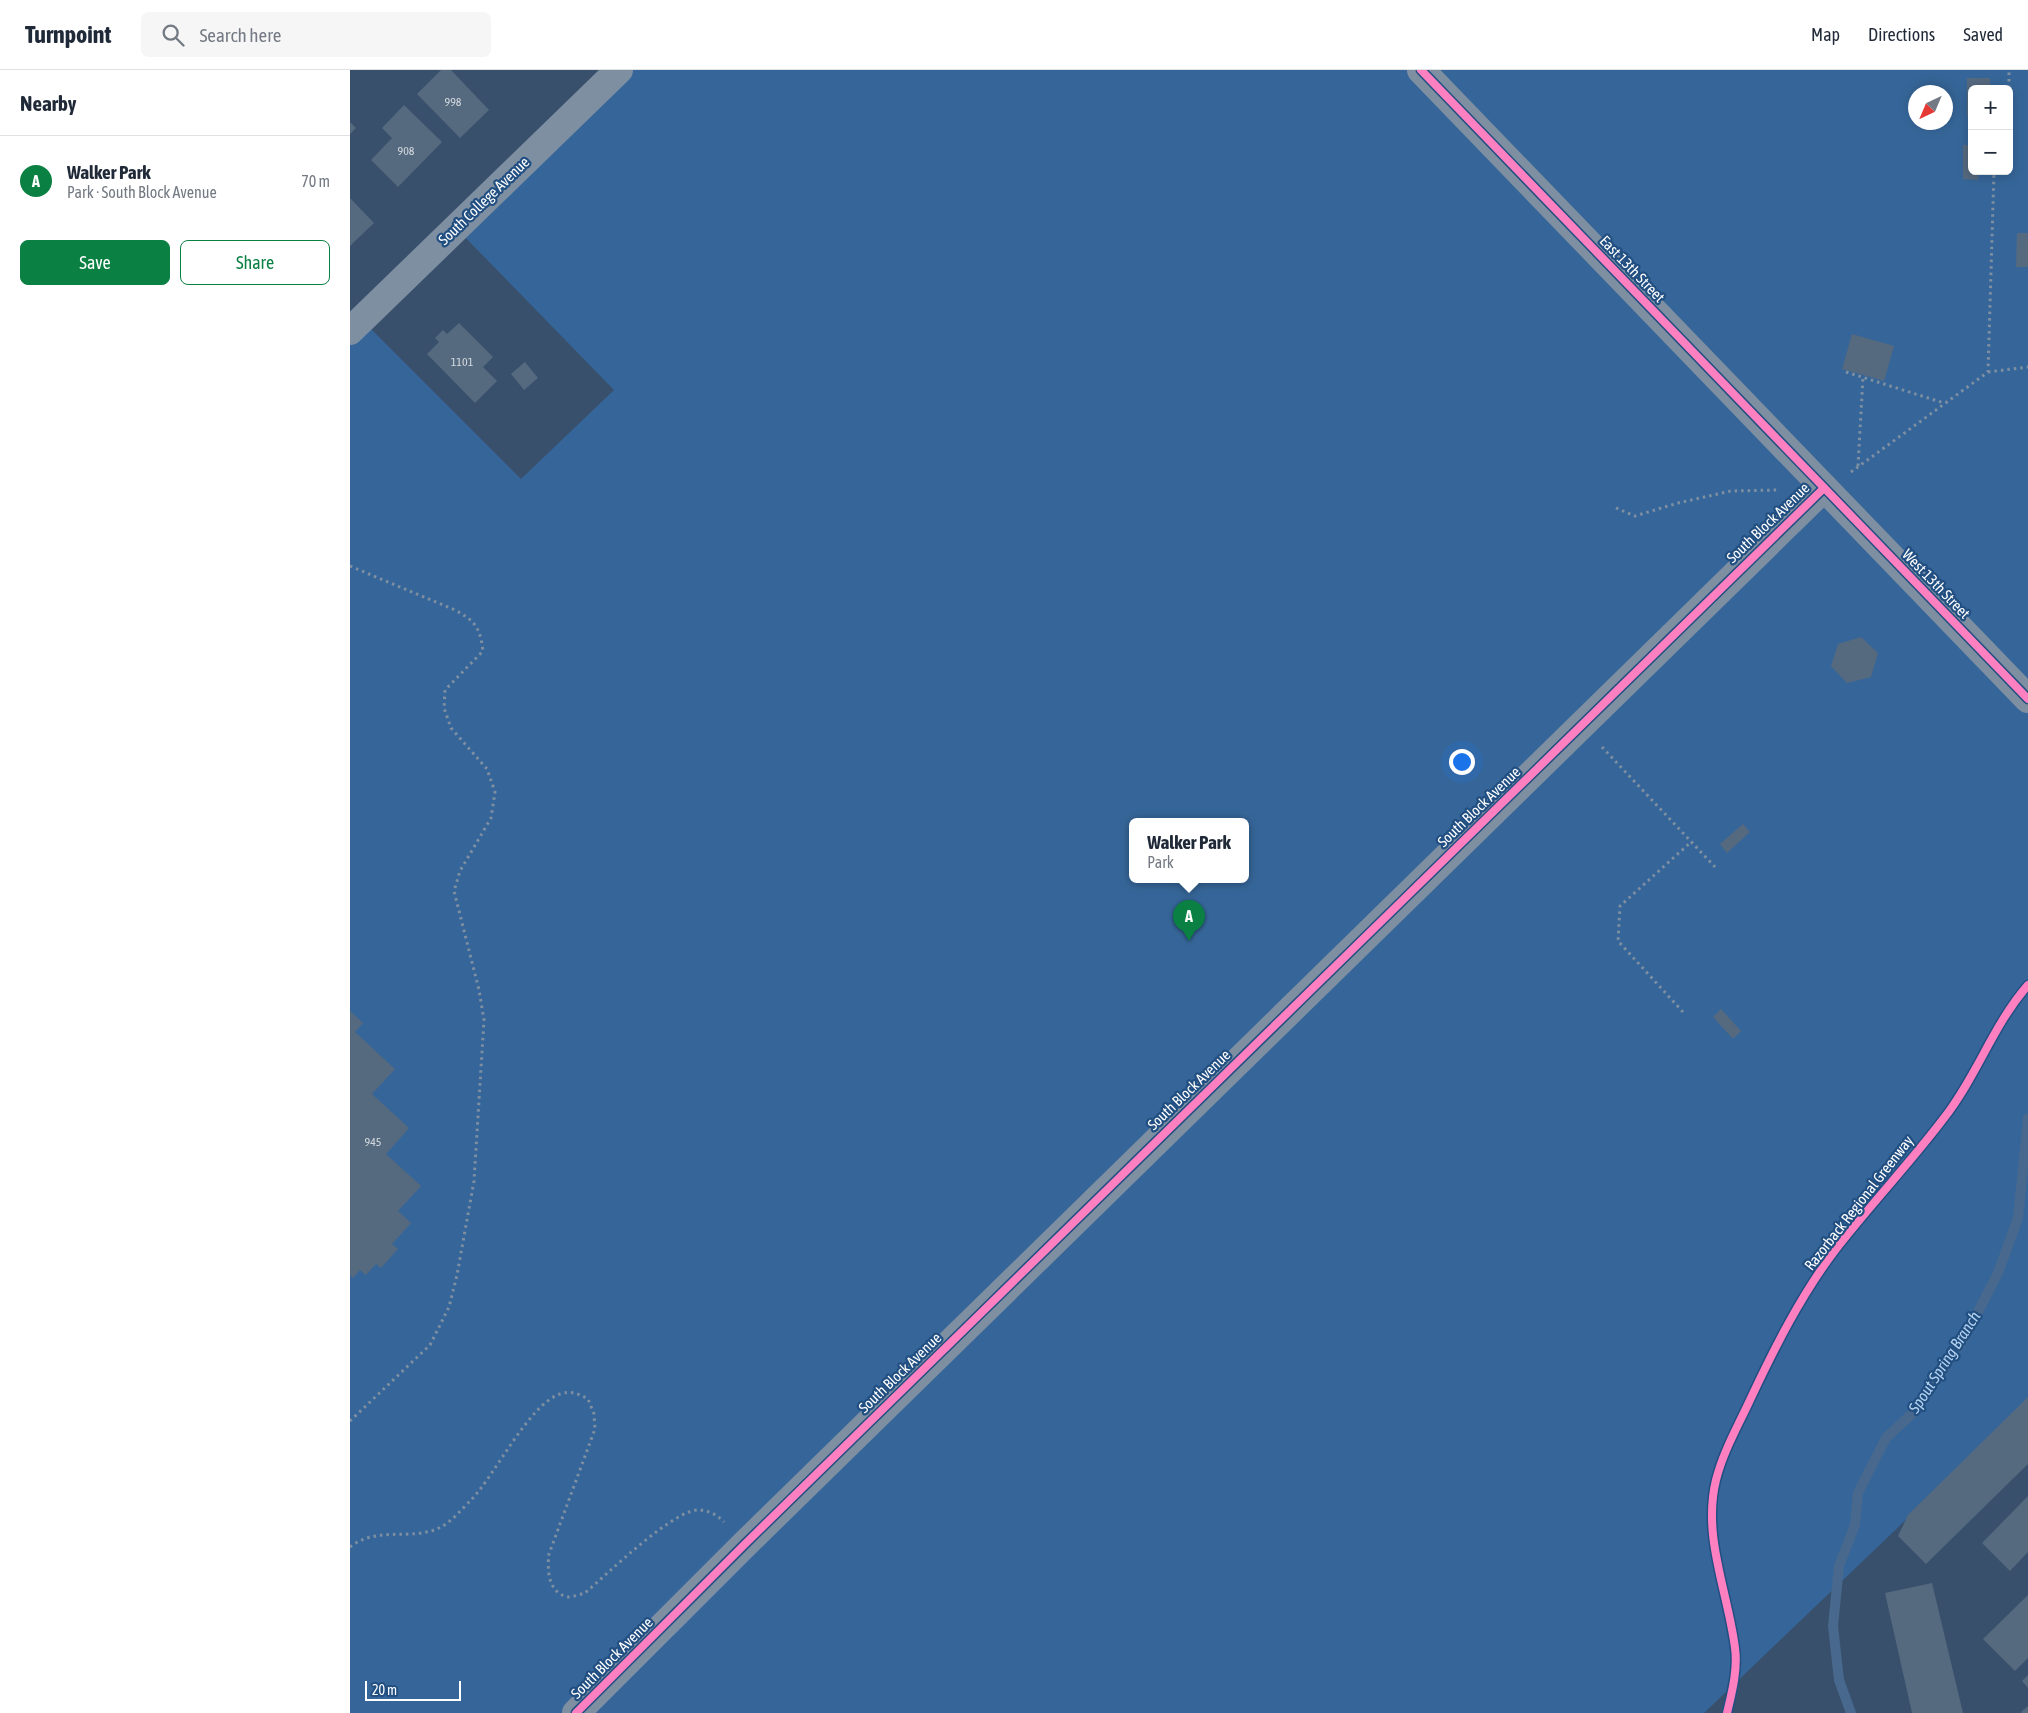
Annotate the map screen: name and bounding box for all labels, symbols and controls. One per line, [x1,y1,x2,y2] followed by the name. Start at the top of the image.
[141,12,491,57] search box
[25,21,111,48] text: Turnpoint
[159,21,187,49] icon: search
[199,24,281,46] text: Search here
[1811,24,1840,45] text: Map
[1868,24,1935,45] text: Directions
[1963,24,2003,45] text: Saved
[1908,85,1953,130] north arrow
[1968,85,2013,175] map controls
[1968,85,2013,130] button: +
[20,91,76,115] text: Nearby
[445,95,462,109] house number: 998
[1968,130,2013,175] button: −
[398,144,415,158] house number: 908
[435,153,533,248] street label: South College Avenue
[67,161,151,183] text: Walker Park
[32,172,40,190] text: A
[301,172,330,190] text: 70 m
[67,183,217,201] text: Park · South Block Avenue
[1596,232,1668,305] street label: East 13th Street
[20,240,170,285] button: Save
[180,240,330,285] button: Share
[451,355,474,369] house number: 1101
[1723,479,1813,566] street label: South Block Avenue
[1899,546,1974,622] street label: West 13th Street
[1449,749,1475,775] your location
[1434,763,1524,850] street label: South Block Avenue
[1129,818,1249,883] popup
[1147,831,1231,853] text: Walker Park
[1147,853,1174,871] text: Park
[1173,900,1205,941] pin: A
[1144,1046,1234,1133] street label: South Block Avenue
[1801,1132,1916,1273] street label: Razorback Regional Greenway
[365,1135,381,1149] house number: 945
[1904,1308,1984,1417] water label: Spout Spring Branch
[855,1329,945,1416] street label: South Block Avenue
[567,1613,656,1702] street label: South Block Avenue
[365,1678,461,1701] scale bar
[372,1682,397,1698] text: 20 m

